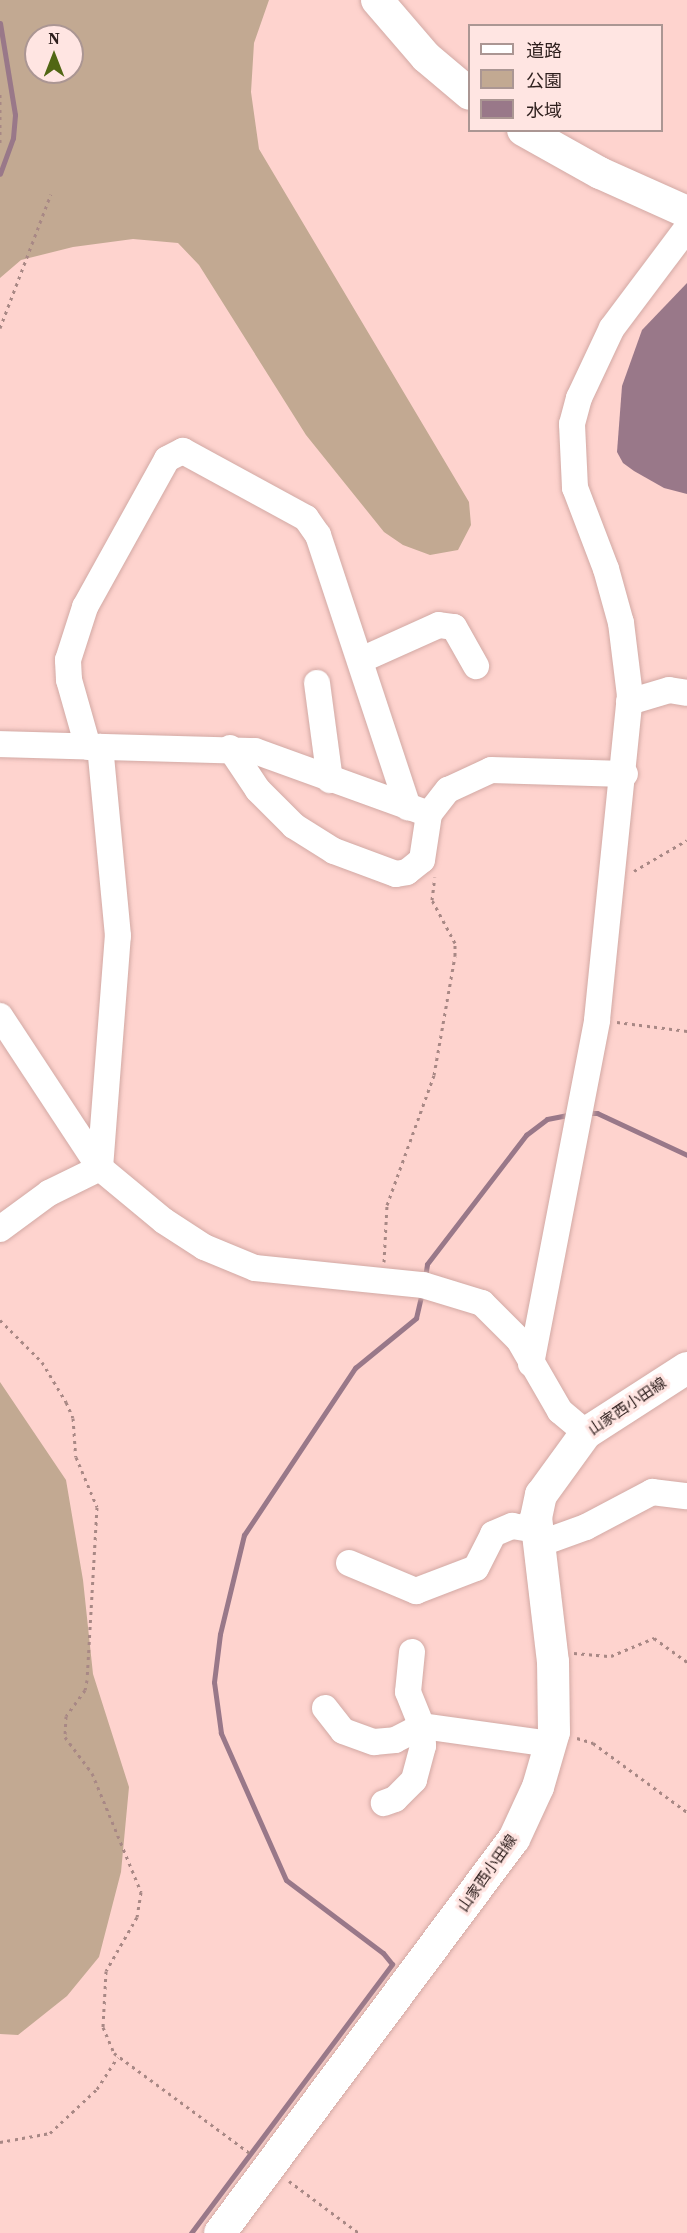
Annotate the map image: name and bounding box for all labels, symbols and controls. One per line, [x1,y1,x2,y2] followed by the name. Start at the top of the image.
[24,24,84,84] north arrow
[468,24,663,132] legend
[48,27,60,49] text: N
[526,38,562,63] text: 道路
[526,68,562,93] text: 公園
[526,98,562,123] text: 水域
[585,1373,669,1439] street label: 山家西小田線
[454,1831,520,1915] street label: 山家西小田線

